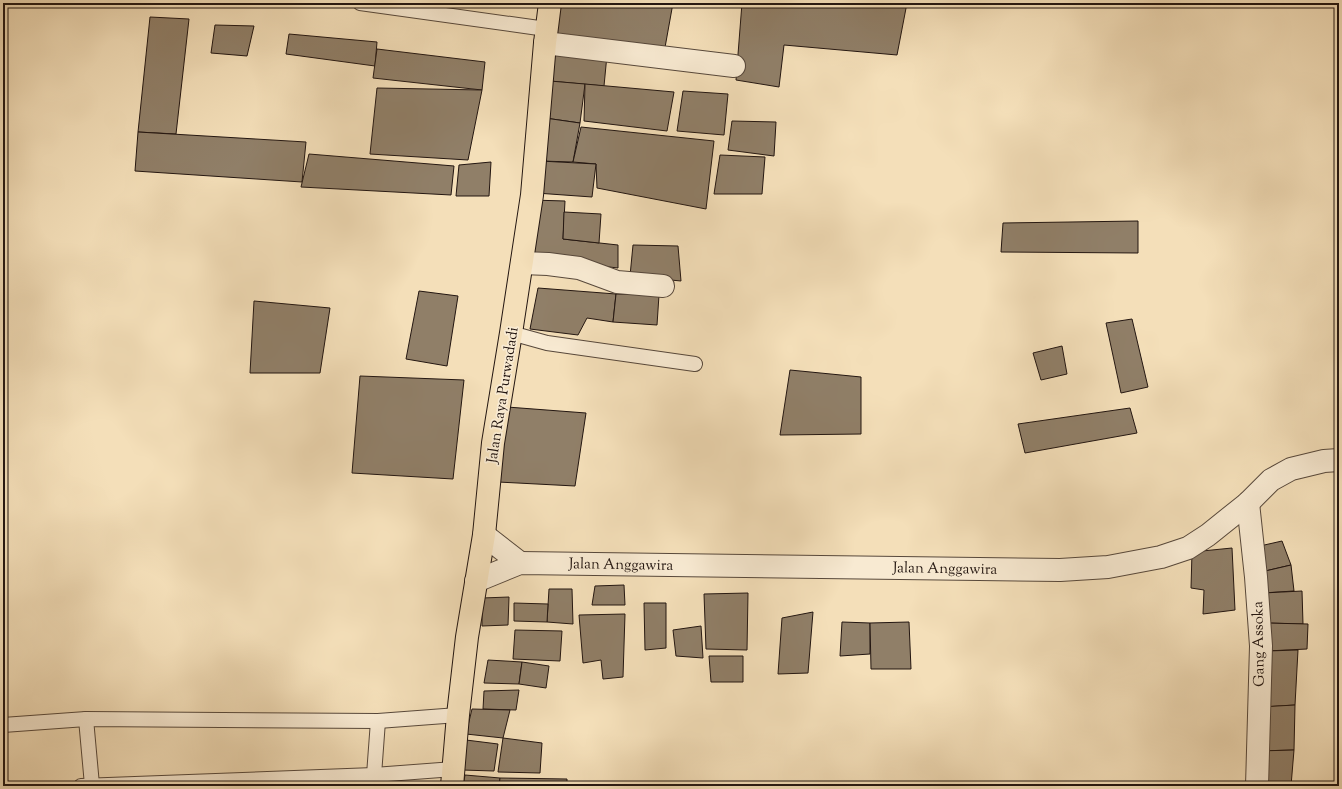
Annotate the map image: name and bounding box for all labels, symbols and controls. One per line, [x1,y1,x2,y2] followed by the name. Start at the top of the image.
[482,326,525,466] street label: Jalan Raya Purwadadi
[568,554,673,577] street label: Jalan Anggawira
[892,558,997,581] street label: Jalan Anggawira
[1248,601,1271,687] street label: Gang Assoka

